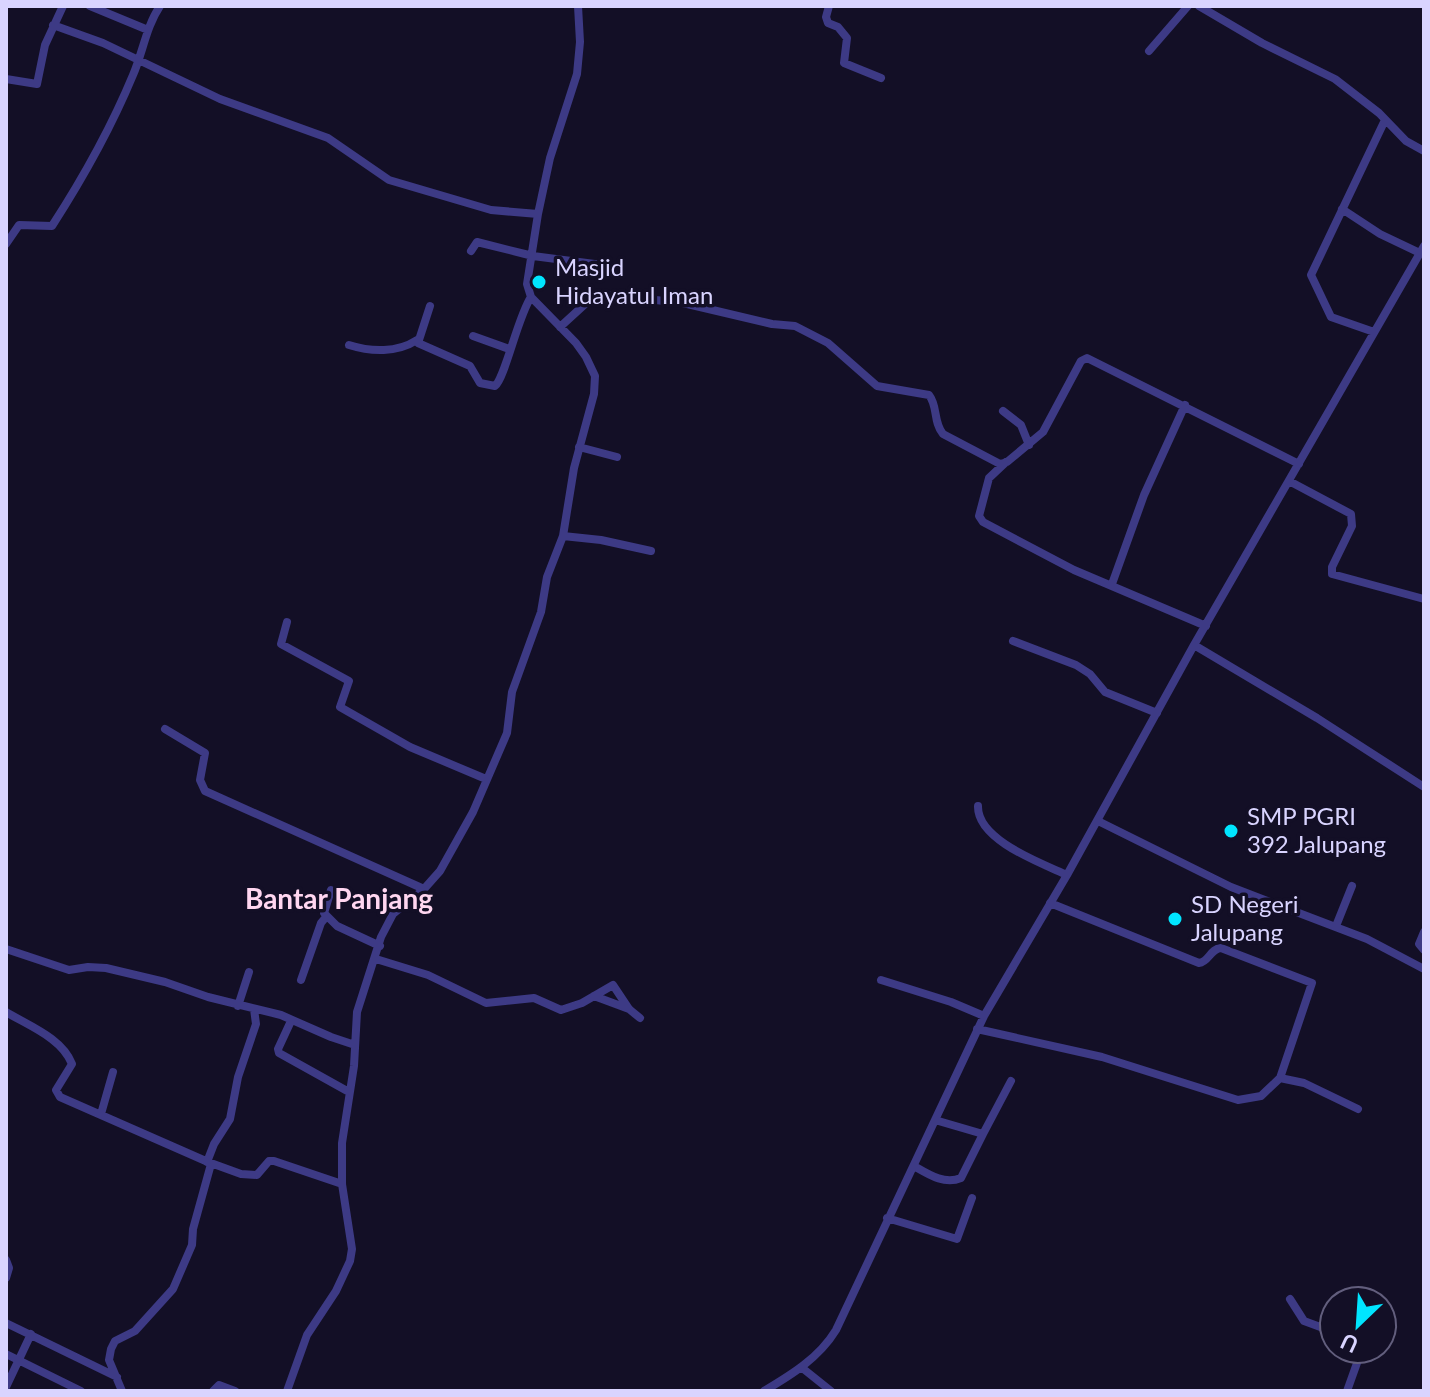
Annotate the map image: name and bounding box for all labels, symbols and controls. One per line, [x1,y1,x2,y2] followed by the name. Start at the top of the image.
[555,252,713,309] place label: Masjid Hidayatul Iman
[530,273,548,291] marker: Masjid Hidayatul Iman
[1247,801,1386,858] place label: SMP PGRI 392 Jalupang
[1222,822,1240,840] marker: SMP PGRI 392 Jalupang
[245,881,433,915] district label: Bantar Panjang
[1191,889,1299,946] place label: SD Negeri Jalupang
[1166,910,1184,928] marker: SD Negeri Jalupang
[1318,1285,1398,1365] north arrow
[1336,1328,1362,1359] text: U

